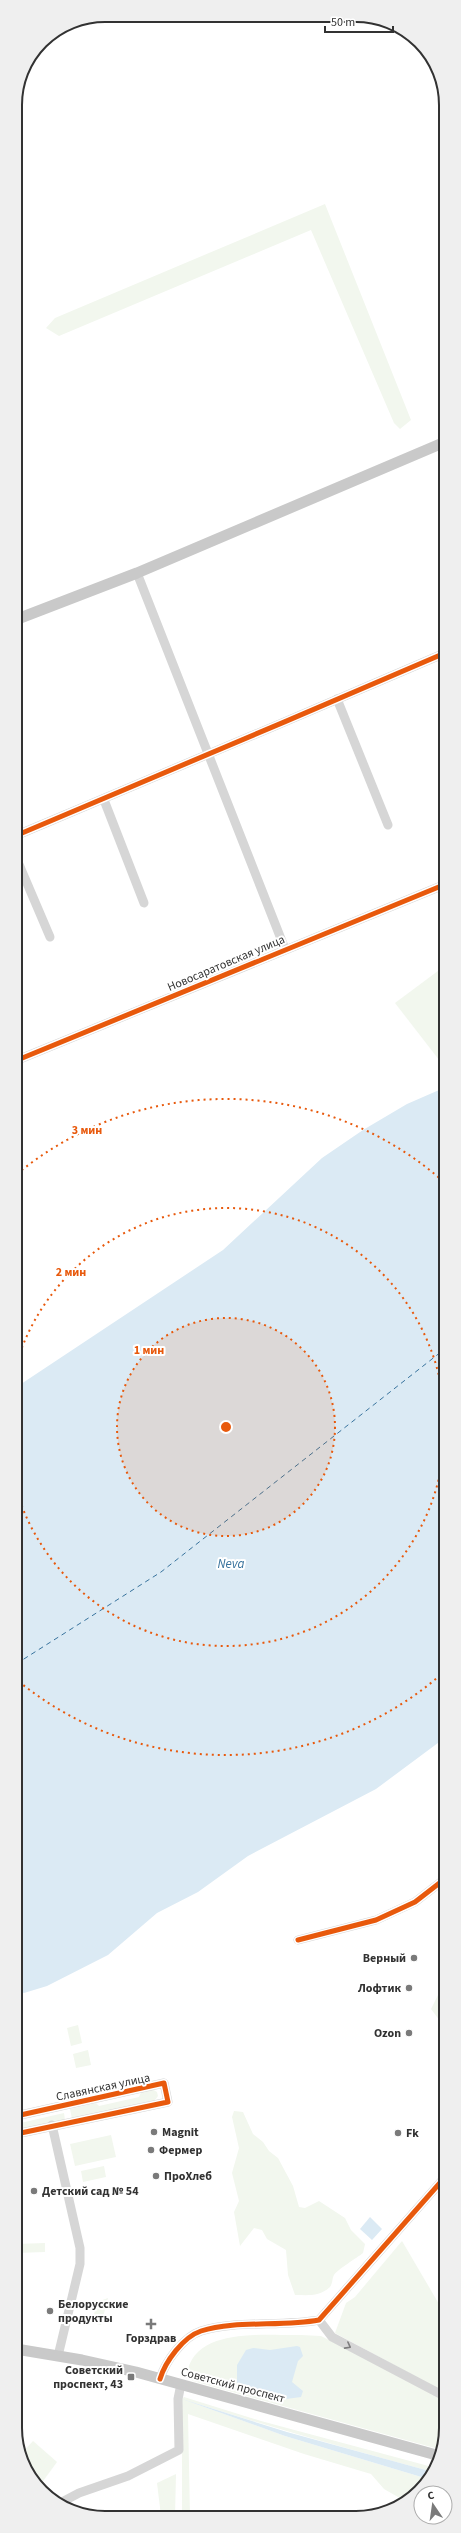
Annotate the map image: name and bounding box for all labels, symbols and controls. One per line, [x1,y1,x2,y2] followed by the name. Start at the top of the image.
[325,8,393,34] scale bar
[331,14,355,31] text: 50 m
[165,931,288,996] street label: Новосаратовская улица
[72,1122,102,1139] text: 3 мин
[56,1264,86,1281] text: 2 мин
[134,1342,164,1359] text: 1 мин
[219,1420,233,1434] centre of rings
[218,1555,244,1573] water label: Neva
[363,1950,406,1967] place label: Верный
[409,1953,419,1963] marker: Верный
[357,1980,401,1997] place label: Лофтик
[404,1983,414,1993] marker: Лофтик
[374,2025,401,2042] place label: Ozon
[404,2028,414,2038] marker: Ozon
[55,2069,152,2106] street label: Славянская улица
[162,2124,199,2141] place label: Magnit
[406,2125,419,2142] place label: Fk
[149,2127,159,2137] marker: Magnit
[393,2128,403,2138] marker: Fk
[159,2142,202,2159] place label: Фермер
[146,2145,156,2155] marker: Фермер
[164,2168,212,2185] place label: ПроХлеб
[151,2171,161,2181] marker: ПроХлеб
[42,2183,139,2200] place label: Детский сад № 54
[29,2186,39,2196] marker: Детский сад № 54
[58,2296,129,2327] place label: Белорусские продукты
[45,2306,55,2316] marker: Белорусские продукты
[146,2319,156,2329] marker: Горздрав
[126,2330,176,2347] place label: Горздрав
[344,2341,351,2348] one-way arrow
[53,2362,123,2393] place label: Советский проспект, 43
[179,2363,287,2408] street label: Советский проспект
[126,2372,136,2382] marker: Советский проспект, 43
[413,2485,453,2525] north arrow
[426,2488,436,2504] text: С

